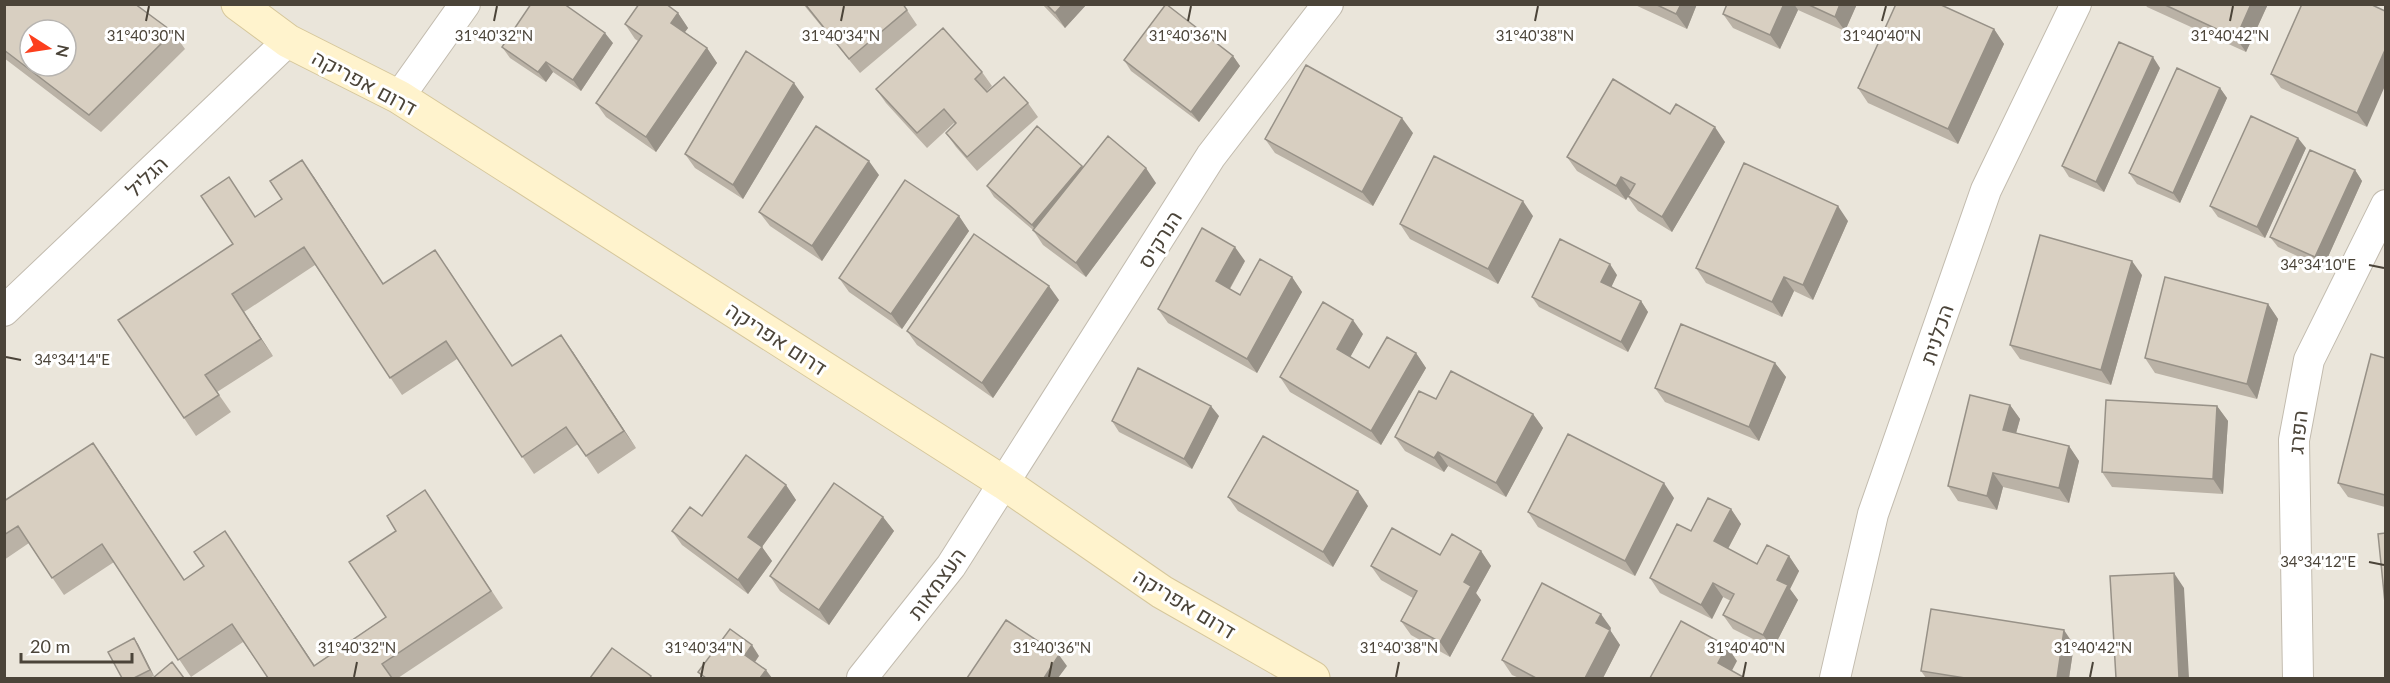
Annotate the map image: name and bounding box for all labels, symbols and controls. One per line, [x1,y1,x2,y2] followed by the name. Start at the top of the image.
[18,18,78,78] north arrow
[107,26,185,44] text: 31°40'30"N
[455,26,533,44] text: 31°40'32"N
[802,26,880,44] text: 31°40'34"N
[1149,26,1227,44] text: 31°40'36"N
[1496,26,1574,44] text: 31°40'38"N
[1843,26,1921,44] text: 31°40'40"N
[2191,26,2269,44] text: 31°40'42"N
[53,43,74,59] text: N
[308,44,422,120] street label: דרום אפריקה
[120,150,172,202] street label: הגליל
[1132,206,1186,272] street label: הנרקיס
[2280,255,2356,273] text: 34°34'10"E
[722,296,832,380] street label: דרום אפריקה
[1914,301,1958,367] street label: הכלנית
[34,350,110,368] text: 34°34'14"E
[2282,409,2312,455] street label: הפרג
[902,542,970,624] street label: העצמאות
[2280,552,2356,570] text: 34°34'12"E
[1129,563,1241,643] street label: דרום אפריקה
[21,626,132,664] scale bar
[30,635,70,657] text: 20 m
[318,638,396,656] text: 31°40'32"N
[665,638,743,656] text: 31°40'34"N
[1013,638,1091,656] text: 31°40'36"N
[1360,638,1438,656] text: 31°40'38"N
[1707,638,1785,656] text: 31°40'40"N
[2054,638,2132,656] text: 31°40'42"N

